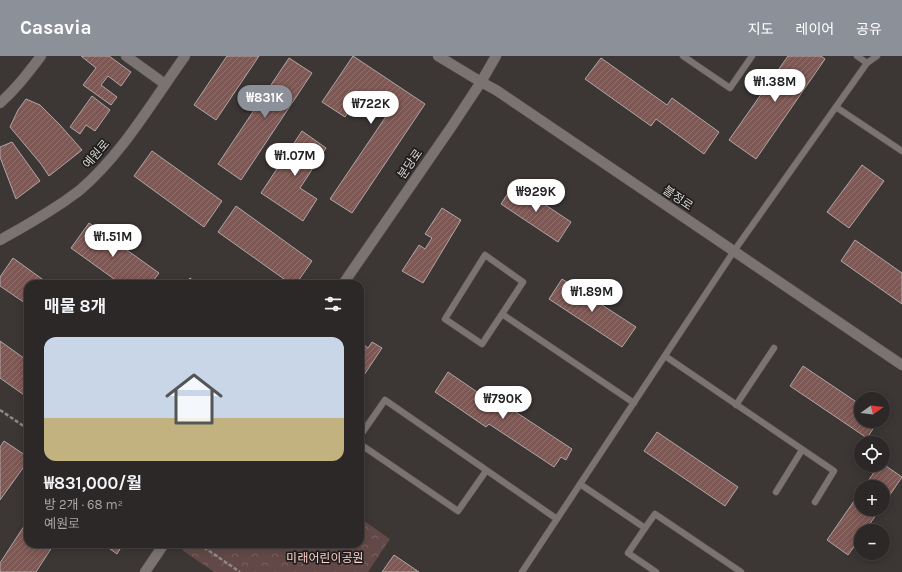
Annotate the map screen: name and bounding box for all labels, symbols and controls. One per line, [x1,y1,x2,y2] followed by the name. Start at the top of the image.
[20,17,92,39] text: Casavia
[748,21,774,38] text: 지도
[796,21,834,38] text: 레이어
[856,21,882,38] text: 공유
[742,69,808,103] pin: ₩1.38M
[754,74,796,89] text: ₩1.38M
[237,85,293,119] pin: ₩831K
[246,90,284,105] text: ₩831K
[343,91,399,125] pin: ₩722K
[352,96,390,111] text: ₩722K
[80,137,112,171] street label: 예원로
[262,143,328,177] pin: ₩1.07M
[395,146,425,182] street label: 분당로
[274,148,316,163] text: ₩1.07M
[508,179,564,213] pin: ₩929K
[660,183,696,213] street label: 불정로
[516,184,556,199] text: ₩929K
[80,224,146,258] pin: ₩1.51M
[94,229,132,244] text: ₩1.51M
[559,279,625,313] pin: ₩1.89M
[571,284,613,299] text: ₩1.89M
[322,293,344,315] icon: filters
[44,296,106,316] text: 매물 8개
[158,363,230,435] icon: home
[475,386,531,420] pin: ₩790K
[484,391,522,406] text: ₩790K
[854,392,890,428] north arrow
[854,392,890,560] map controls
[854,436,890,472] button: locate
[44,473,142,493] text: ₩831,000/월
[854,480,890,516] button: +
[44,497,123,512] text: 방 2개 · 68 m²
[44,516,80,531] text: 예원로
[854,524,890,560] button: −
[286,551,364,565] park label: 미래어린이공원

